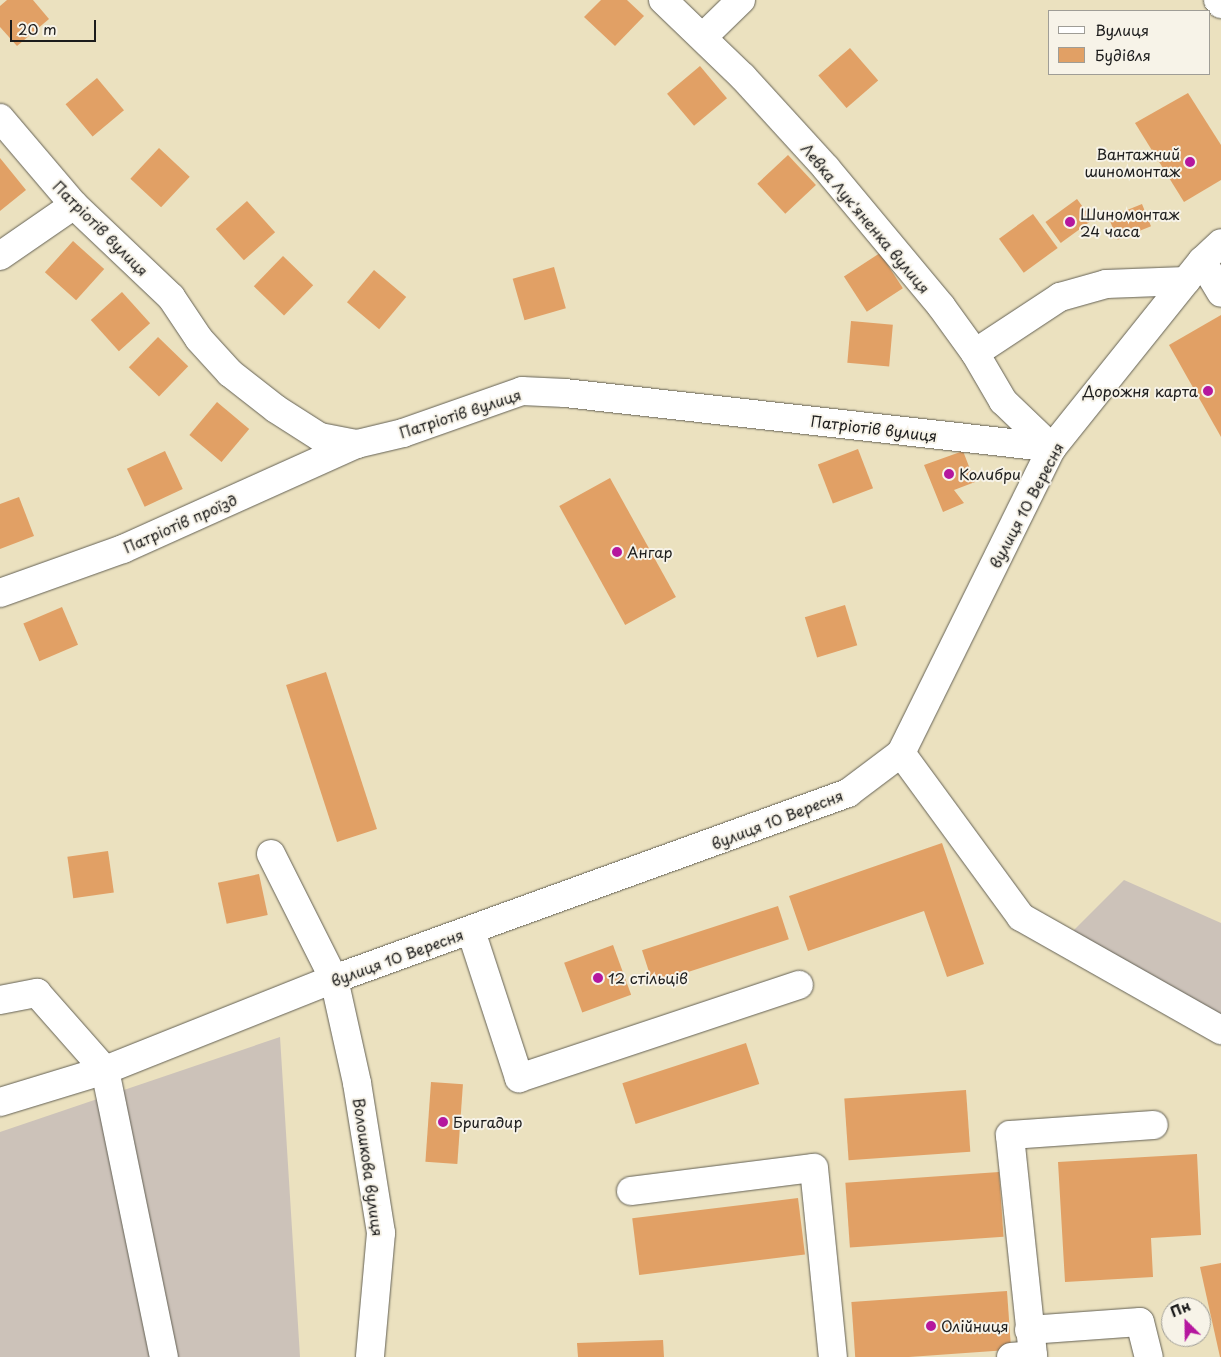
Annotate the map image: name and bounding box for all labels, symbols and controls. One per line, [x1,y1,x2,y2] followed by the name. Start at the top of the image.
[12,10,99,42] scale bar
[1048,10,1211,75] legend
[18,17,57,40] text: 20 m
[1095,18,1149,41] text: Вулиця
[1095,43,1151,66] text: Будівля
[797,139,935,297] street label: Левка Лук'яненка вулиця
[1084,144,1180,179] place label: Вантажний шиномонтаж
[1184,156,1196,168] marker: Вантажний шиномонтаж
[50,177,152,279] street label: Патріотів вулиця
[1080,204,1179,239] place label: Шиномонтаж 24 часа
[1064,216,1076,228] marker: Шиномонтаж 24 часа
[1082,382,1198,400] place label: Дорожня карта
[397,385,523,441] street label: Патріотів вулиця
[1202,385,1214,397] marker: Дорожня карта
[810,411,938,445] street label: Патріотів вулиця
[985,439,1067,571] street label: вулиця 10 Вересня
[959,465,1021,483] place label: Колибри
[943,468,955,480] marker: Колибри
[120,490,240,556] street label: Патріотів проїзд
[627,543,673,561] place label: Ангар
[611,546,623,558] marker: Ангар
[708,785,846,853] street label: вулиця 10 Вересня
[328,925,466,989] street label: вулиця 10 Вересня
[608,969,688,987] place label: 12 стільців
[592,972,604,984] marker: 12 стільців
[350,1096,388,1238] street label: Волошкова вулиця
[453,1113,522,1131] place label: Бригадир
[437,1116,449,1128] marker: Бригадир
[1167,1295,1194,1322] text: Пн
[1161,1297,1211,1347] north arrow
[941,1317,1009,1335] place label: Олійниця
[925,1320,937,1332] marker: Олійниця

